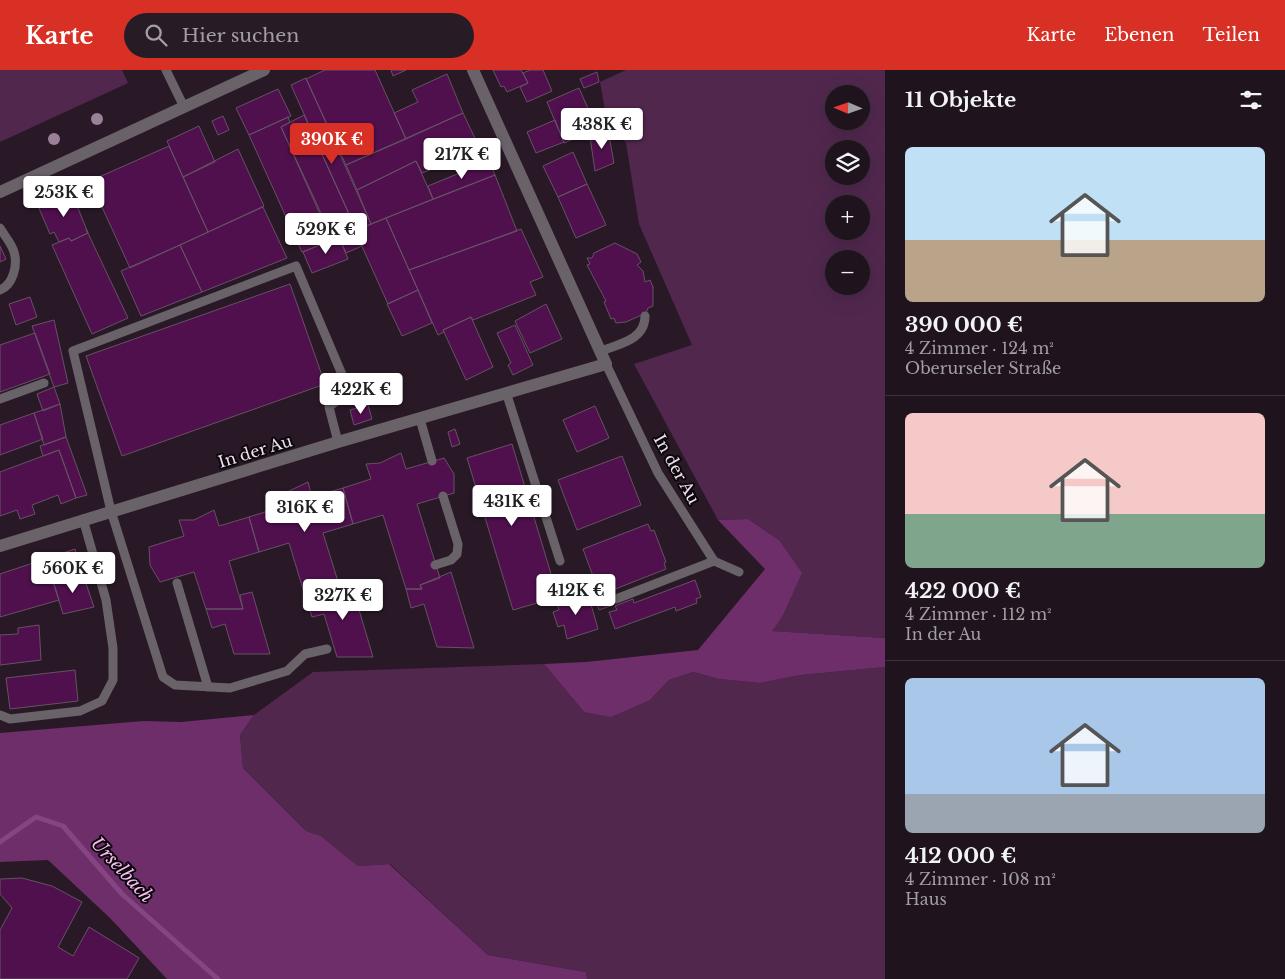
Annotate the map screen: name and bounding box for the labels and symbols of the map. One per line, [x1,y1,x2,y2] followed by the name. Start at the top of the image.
[825,85,870,130] north arrow
[561,108,643,150] pin: 438K €
[291,122,373,165] pin: 390K €
[421,138,503,180] pin: 217K €
[23,176,105,218] pin: 253K €
[285,212,367,255] pin: 529K €
[320,372,402,415] pin: 422K €
[216,430,295,472] street label: In der Au
[650,431,704,507] street label: In der Au
[471,484,553,527] pin: 431K €
[264,490,346,533] pin: 316K €
[32,552,114,594] pin: 560K €
[535,574,617,616] pin: 412K €
[302,578,384,621] pin: 327K €
[86,833,158,907] water label: Urselbach

